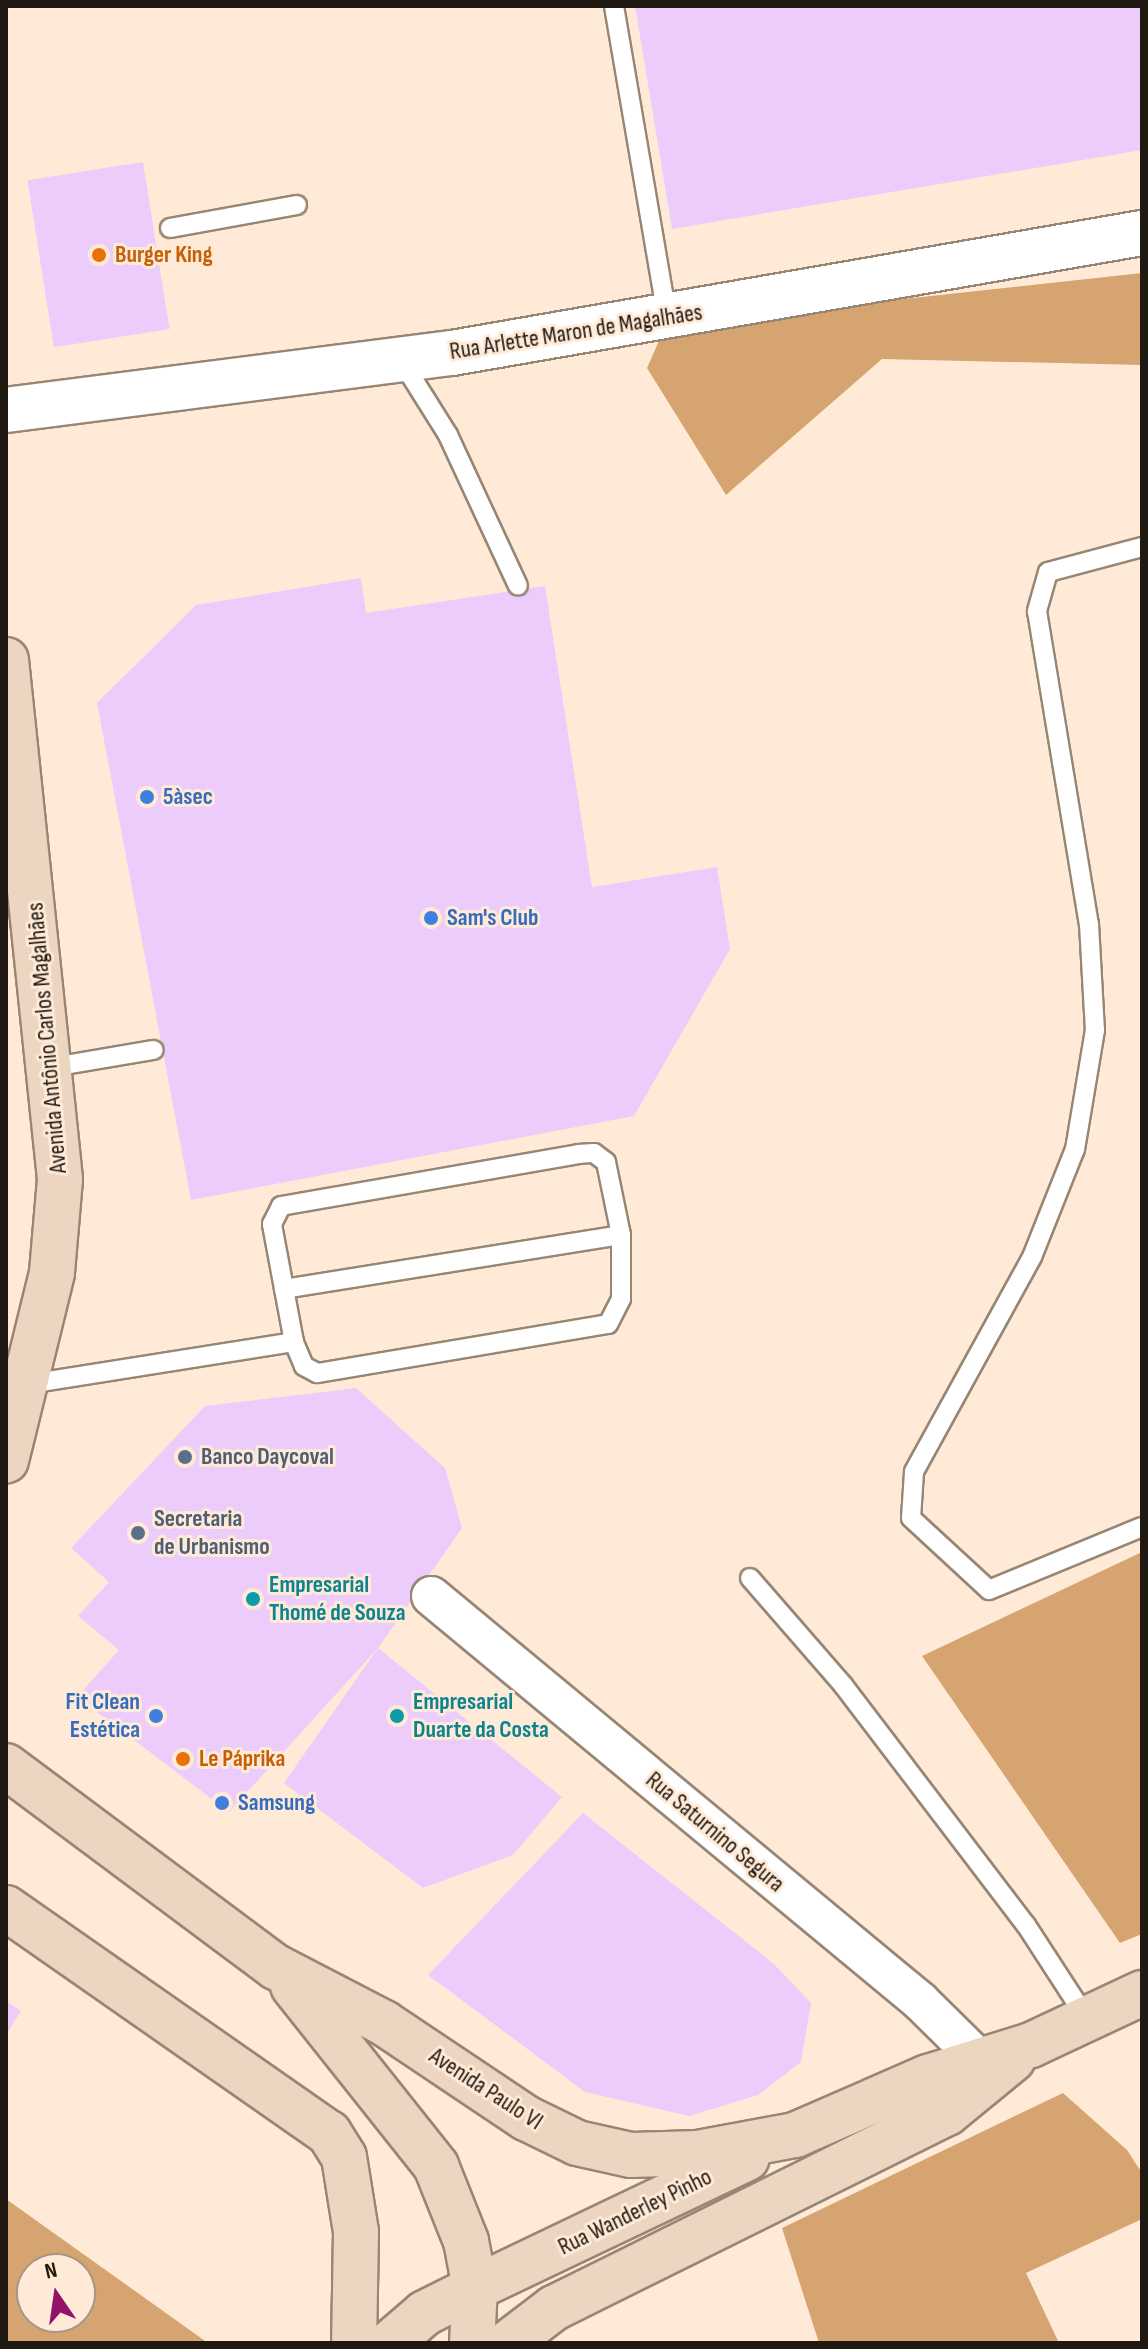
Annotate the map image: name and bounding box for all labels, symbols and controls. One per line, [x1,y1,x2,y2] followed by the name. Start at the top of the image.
[115,241,213,269] place label: Burger King
[90,246,108,264] marker: Burger King
[448,298,704,366] street label: Rua Arlette Maron de Magalhães
[163,783,213,811] place label: 5àsec
[138,788,156,806] marker: 5àsec
[21,901,73,1175] street label: Avenida Antônio Carlos Magalhães
[447,904,538,932] place label: Sam's Club
[422,909,440,927] marker: Sam's Club
[201,1443,334,1471] place label: Banco Daycoval
[176,1448,194,1466] marker: Banco Daycoval
[154,1505,270,1561] place label: Secretaria de Urbanismo
[129,1524,147,1542] marker: Secretaria de Urbanismo
[269,1571,406,1627] place label: Empresarial Thomé de Souza
[244,1590,262,1608] marker: Empresarial Thomé de Souza
[65,1688,140,1744] place label: Fit Clean Estética
[413,1688,549,1744] place label: Empresarial Duarte da Costa
[147,1707,165,1725] marker: Fit Clean Estética
[388,1707,406,1725] marker: Empresarial Duarte da Costa
[199,1745,285,1773] place label: Le Páprika
[174,1750,192,1768] marker: Le Páprika
[640,1766,790,1898] street label: Rua Saturnino Segura
[238,1789,315,1817] place label: Samsung
[213,1794,231,1812] marker: Samsung
[424,2042,548,2136] street label: Avenida Paulo VI
[553,2162,717,2262] street label: Rua Wanderley Pinho
[16,2253,96,2333] north arrow
[42,2257,60,2286] text: N

